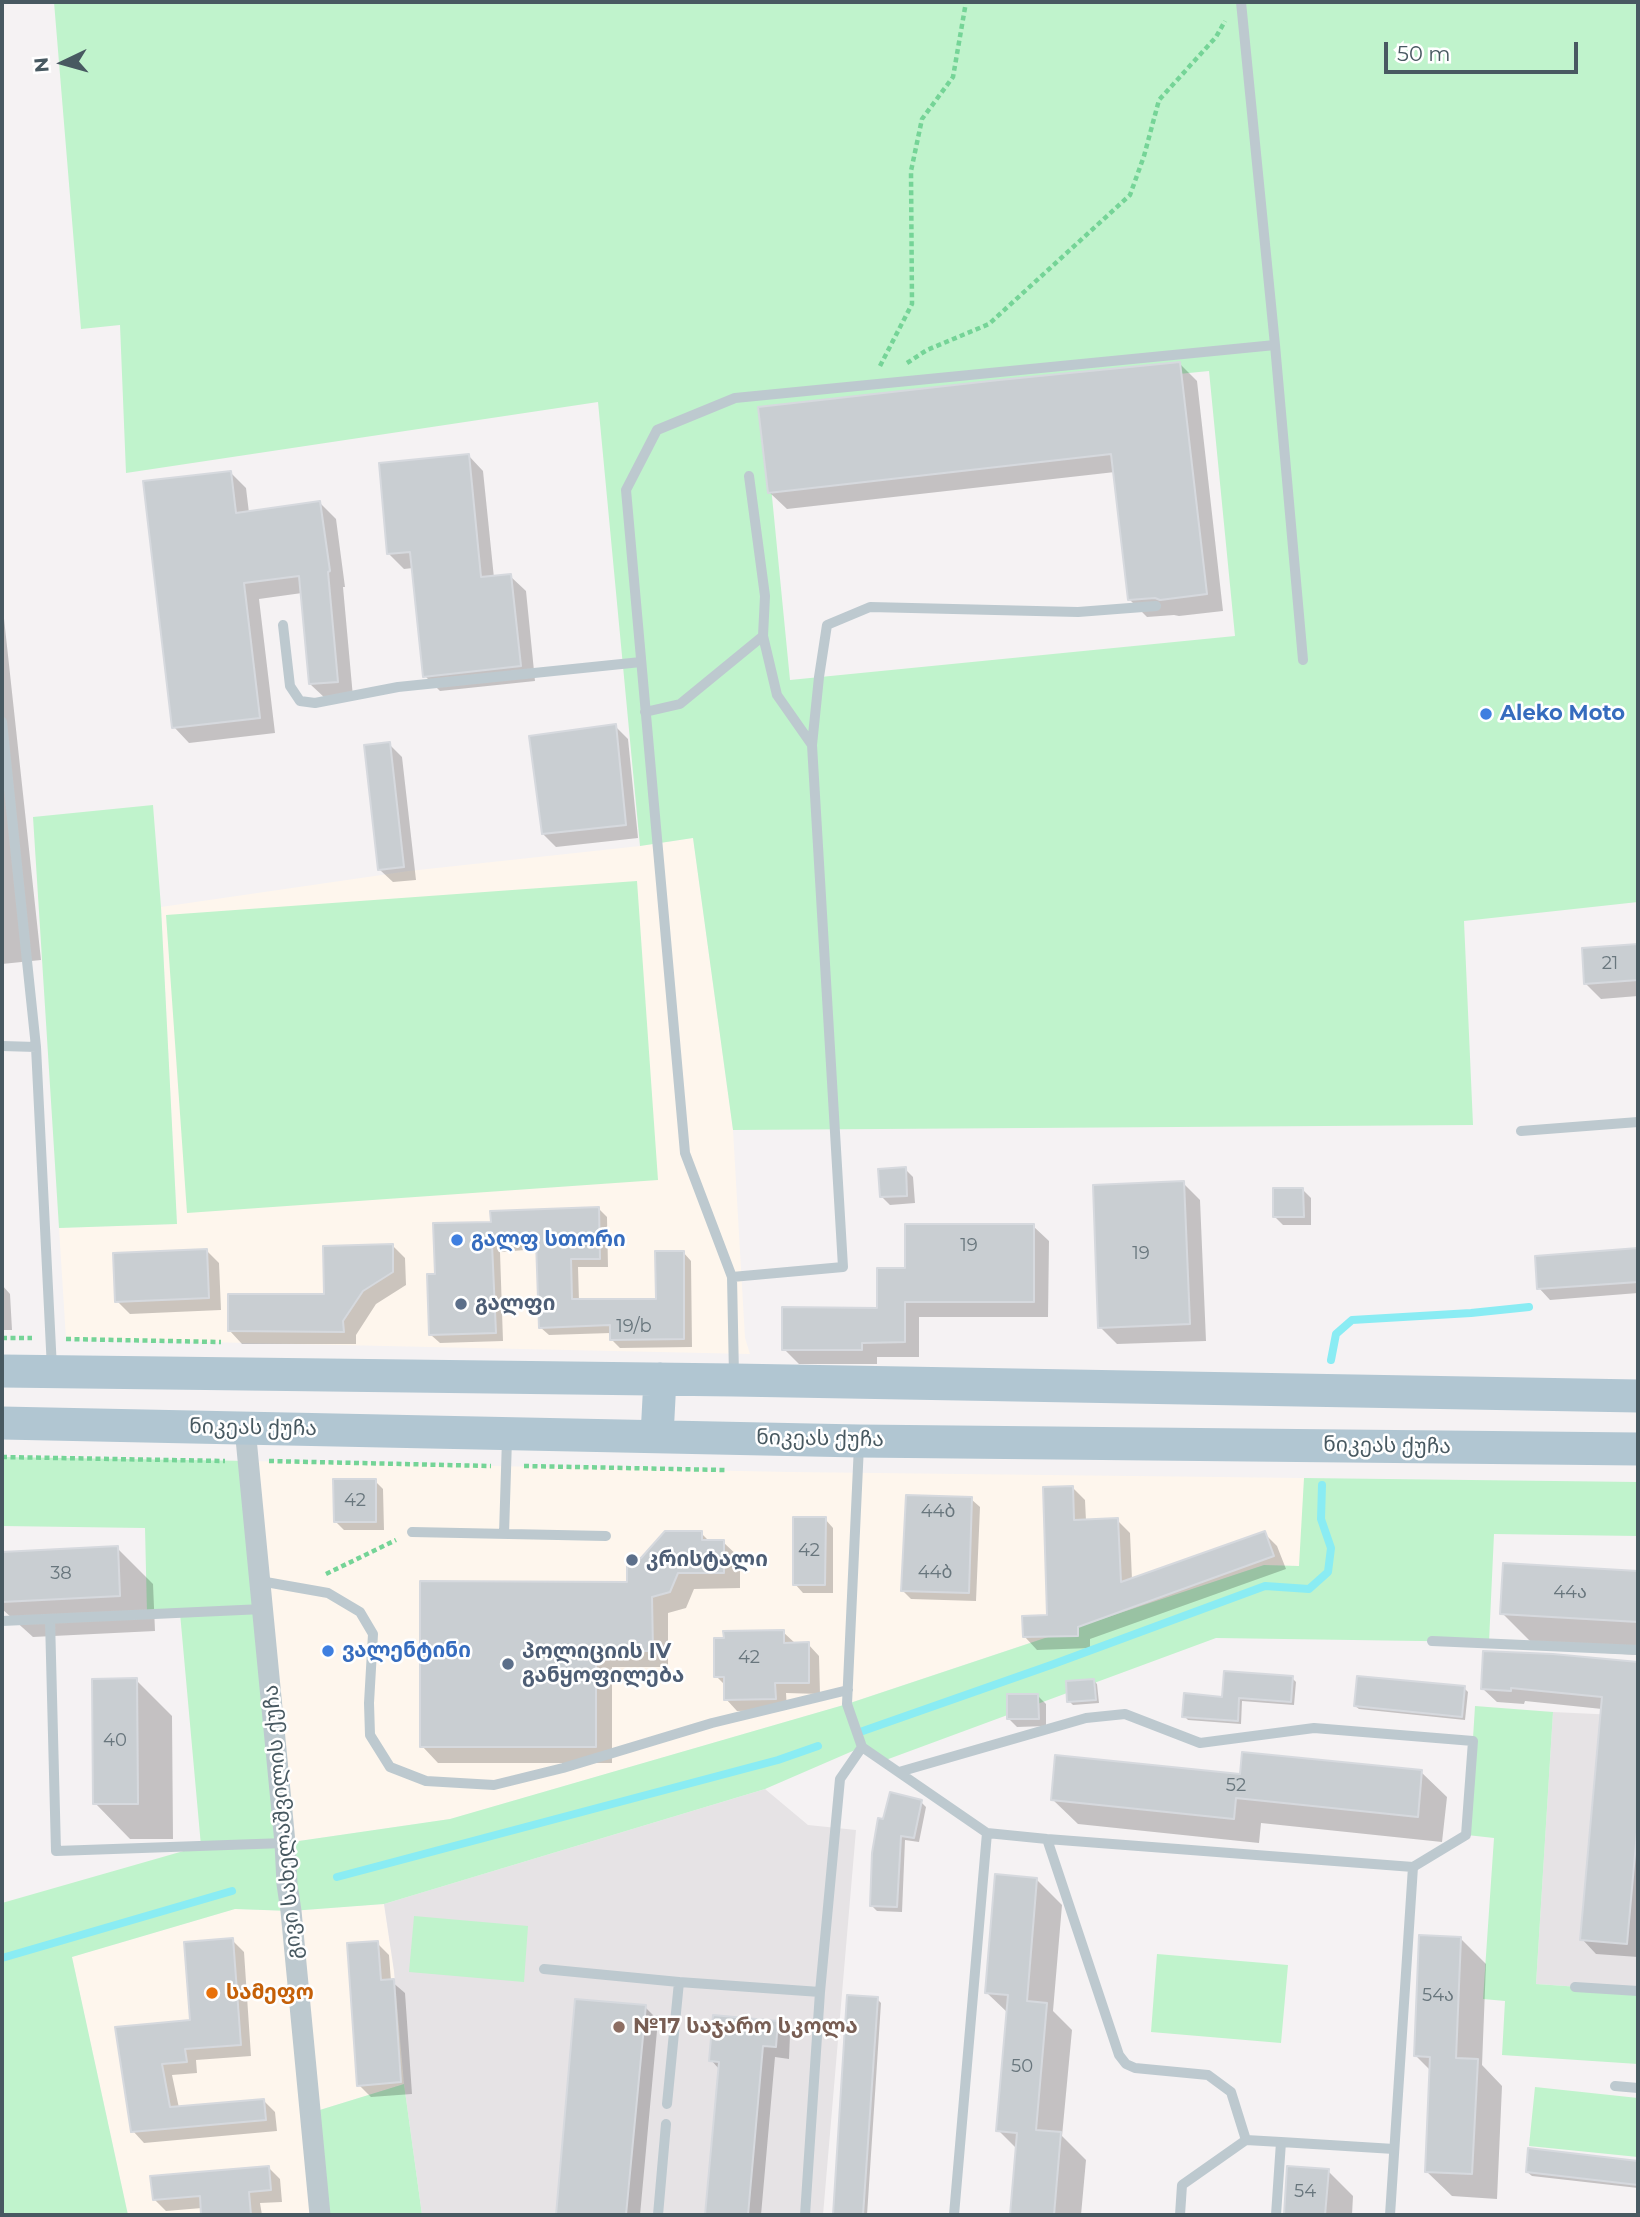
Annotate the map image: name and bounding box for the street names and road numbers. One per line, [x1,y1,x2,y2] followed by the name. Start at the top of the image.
[189,1414,317,1442] street label: ნიკეას ქუჩა
[756,1425,884,1453] street label: ნიკეას ქუჩა
[1323,1432,1451,1460] street label: ნიკეას ქუჩა
[258,1684,308,1960] street label: გივი სახელაშვილის ქუჩა

